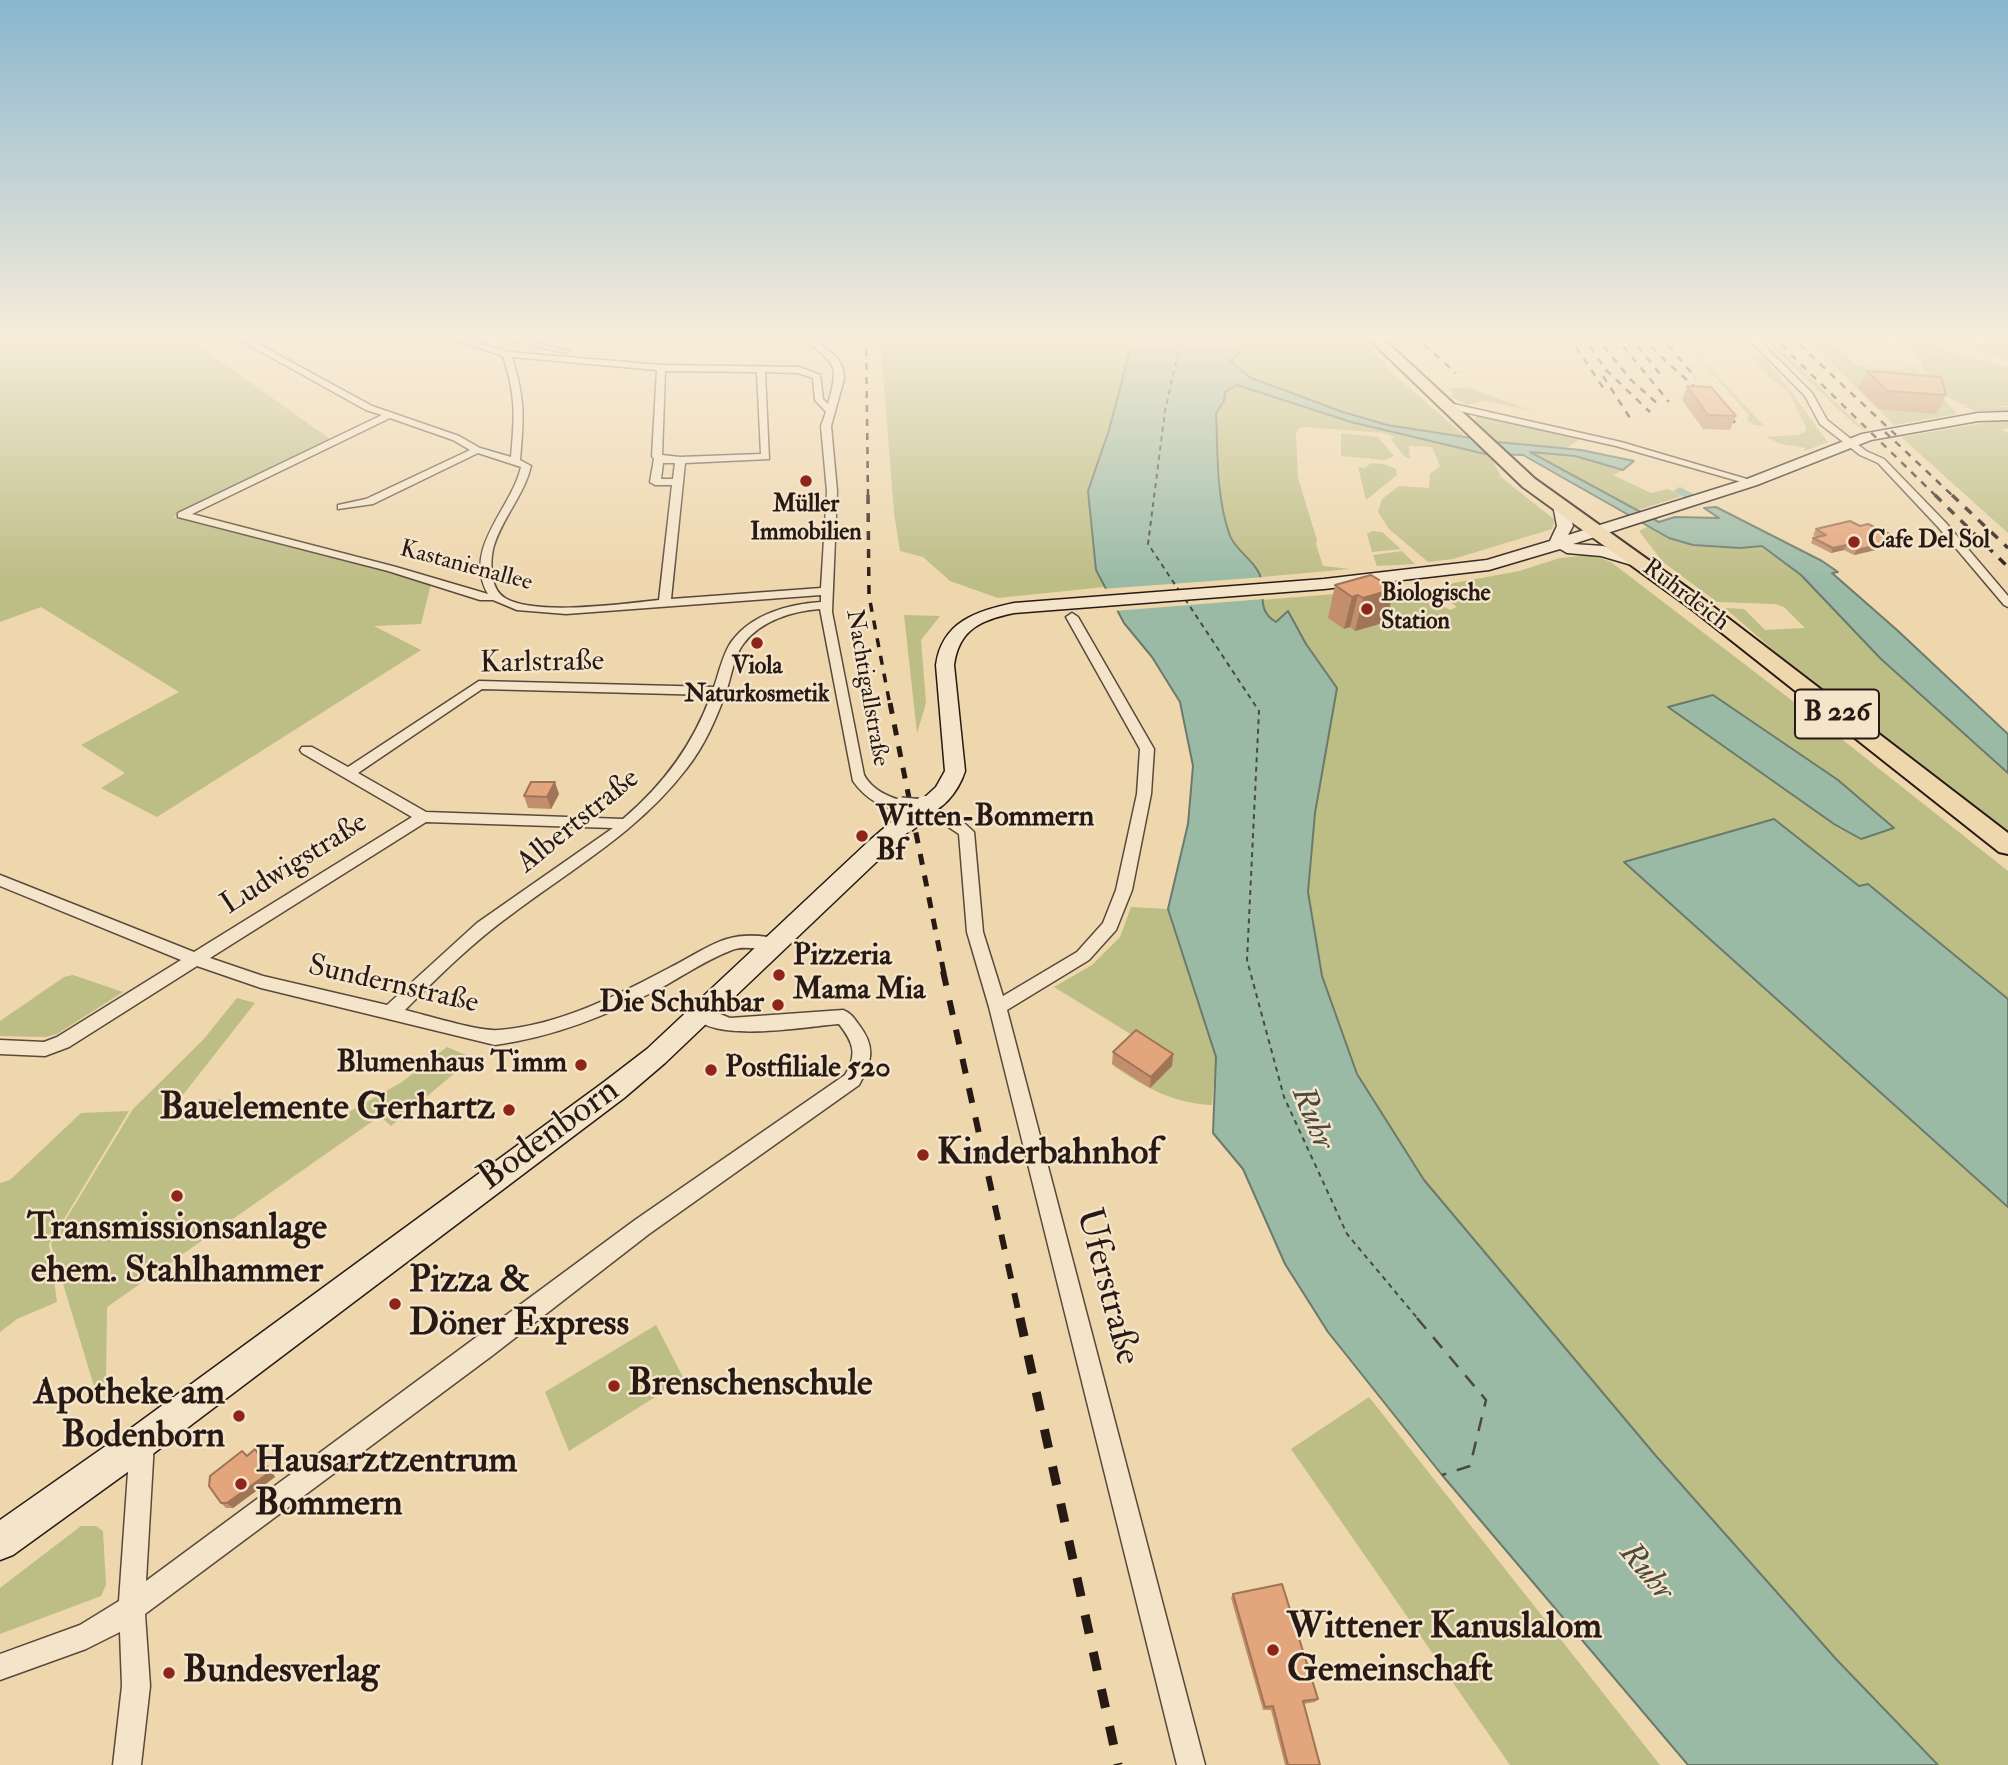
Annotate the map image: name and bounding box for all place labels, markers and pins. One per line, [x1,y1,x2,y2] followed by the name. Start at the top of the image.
[798,473,814,489] marker: Müller Immobilien
[750,492,862,548] place label: Müller Immobilien
[1868,528,1990,556] place label: Cafe Del Sol
[1846,534,1862,550] marker: Cafe Del Sol
[1381,581,1491,637] place label: Biologische Station
[1359,601,1375,617] marker: Biologische Station
[749,635,765,651] marker: Viola Naturkosmetik
[685,654,829,710] place label: Viola Naturkosmetik
[876,801,1094,872] place label: Witten-Bommern Bf
[854,828,870,844] marker: Witten-Bommern Bf
[793,940,925,1010] place label: Pizzeria Mama Mia
[771,967,787,983] marker: Pizzeria Mama Mia
[599,987,764,1023] place label: Die Schuhbar
[770,997,786,1013] marker: Die Schuhbar
[337,1047,567,1083] place label: Blumenhaus Timm
[725,1052,891,1088] place label: Postfiliale 520
[573,1057,589,1073] marker: Blumenhaus Timm
[703,1062,719,1078] marker: Postfiliale 520
[159,1088,495,1132] place label: Bauelemente Gerhartz
[501,1102,517,1118] marker: Bauelemente Gerhartz
[937,1133,1160,1177] place label: Kinderbahnhof
[915,1147,931,1163] marker: Kinderbahnhof
[169,1188,185,1204] marker: Transmissionsanlage ehem. Stahlhammer
[27,1208,327,1295] place label: Transmissionsanlage ehem. Stahlhammer
[409,1261,629,1348] place label: Pizza & Döner Express
[387,1296,403,1312] marker: Pizza & Döner Express
[628,1364,873,1408] place label: Brenschenschule
[34,1373,225,1460] place label: Apotheke am Bodenborn
[606,1378,622,1394] marker: Brenschenschule
[231,1408,247,1424] marker: Apotheke am Bodenborn
[255,1441,517,1528] place label: Hausarztzentrum Bommern
[233,1476,249,1492] marker: Hausarztzentrum Bommern
[1287,1607,1602,1694] place label: Wittener Kanuslalom Gemeinschaft
[1265,1642,1281,1658] marker: Wittener Kanuslalom Gemeinschaft
[183,1651,379,1695] place label: Bundesverlag
[161,1665,177,1681] marker: Bundesverlag

